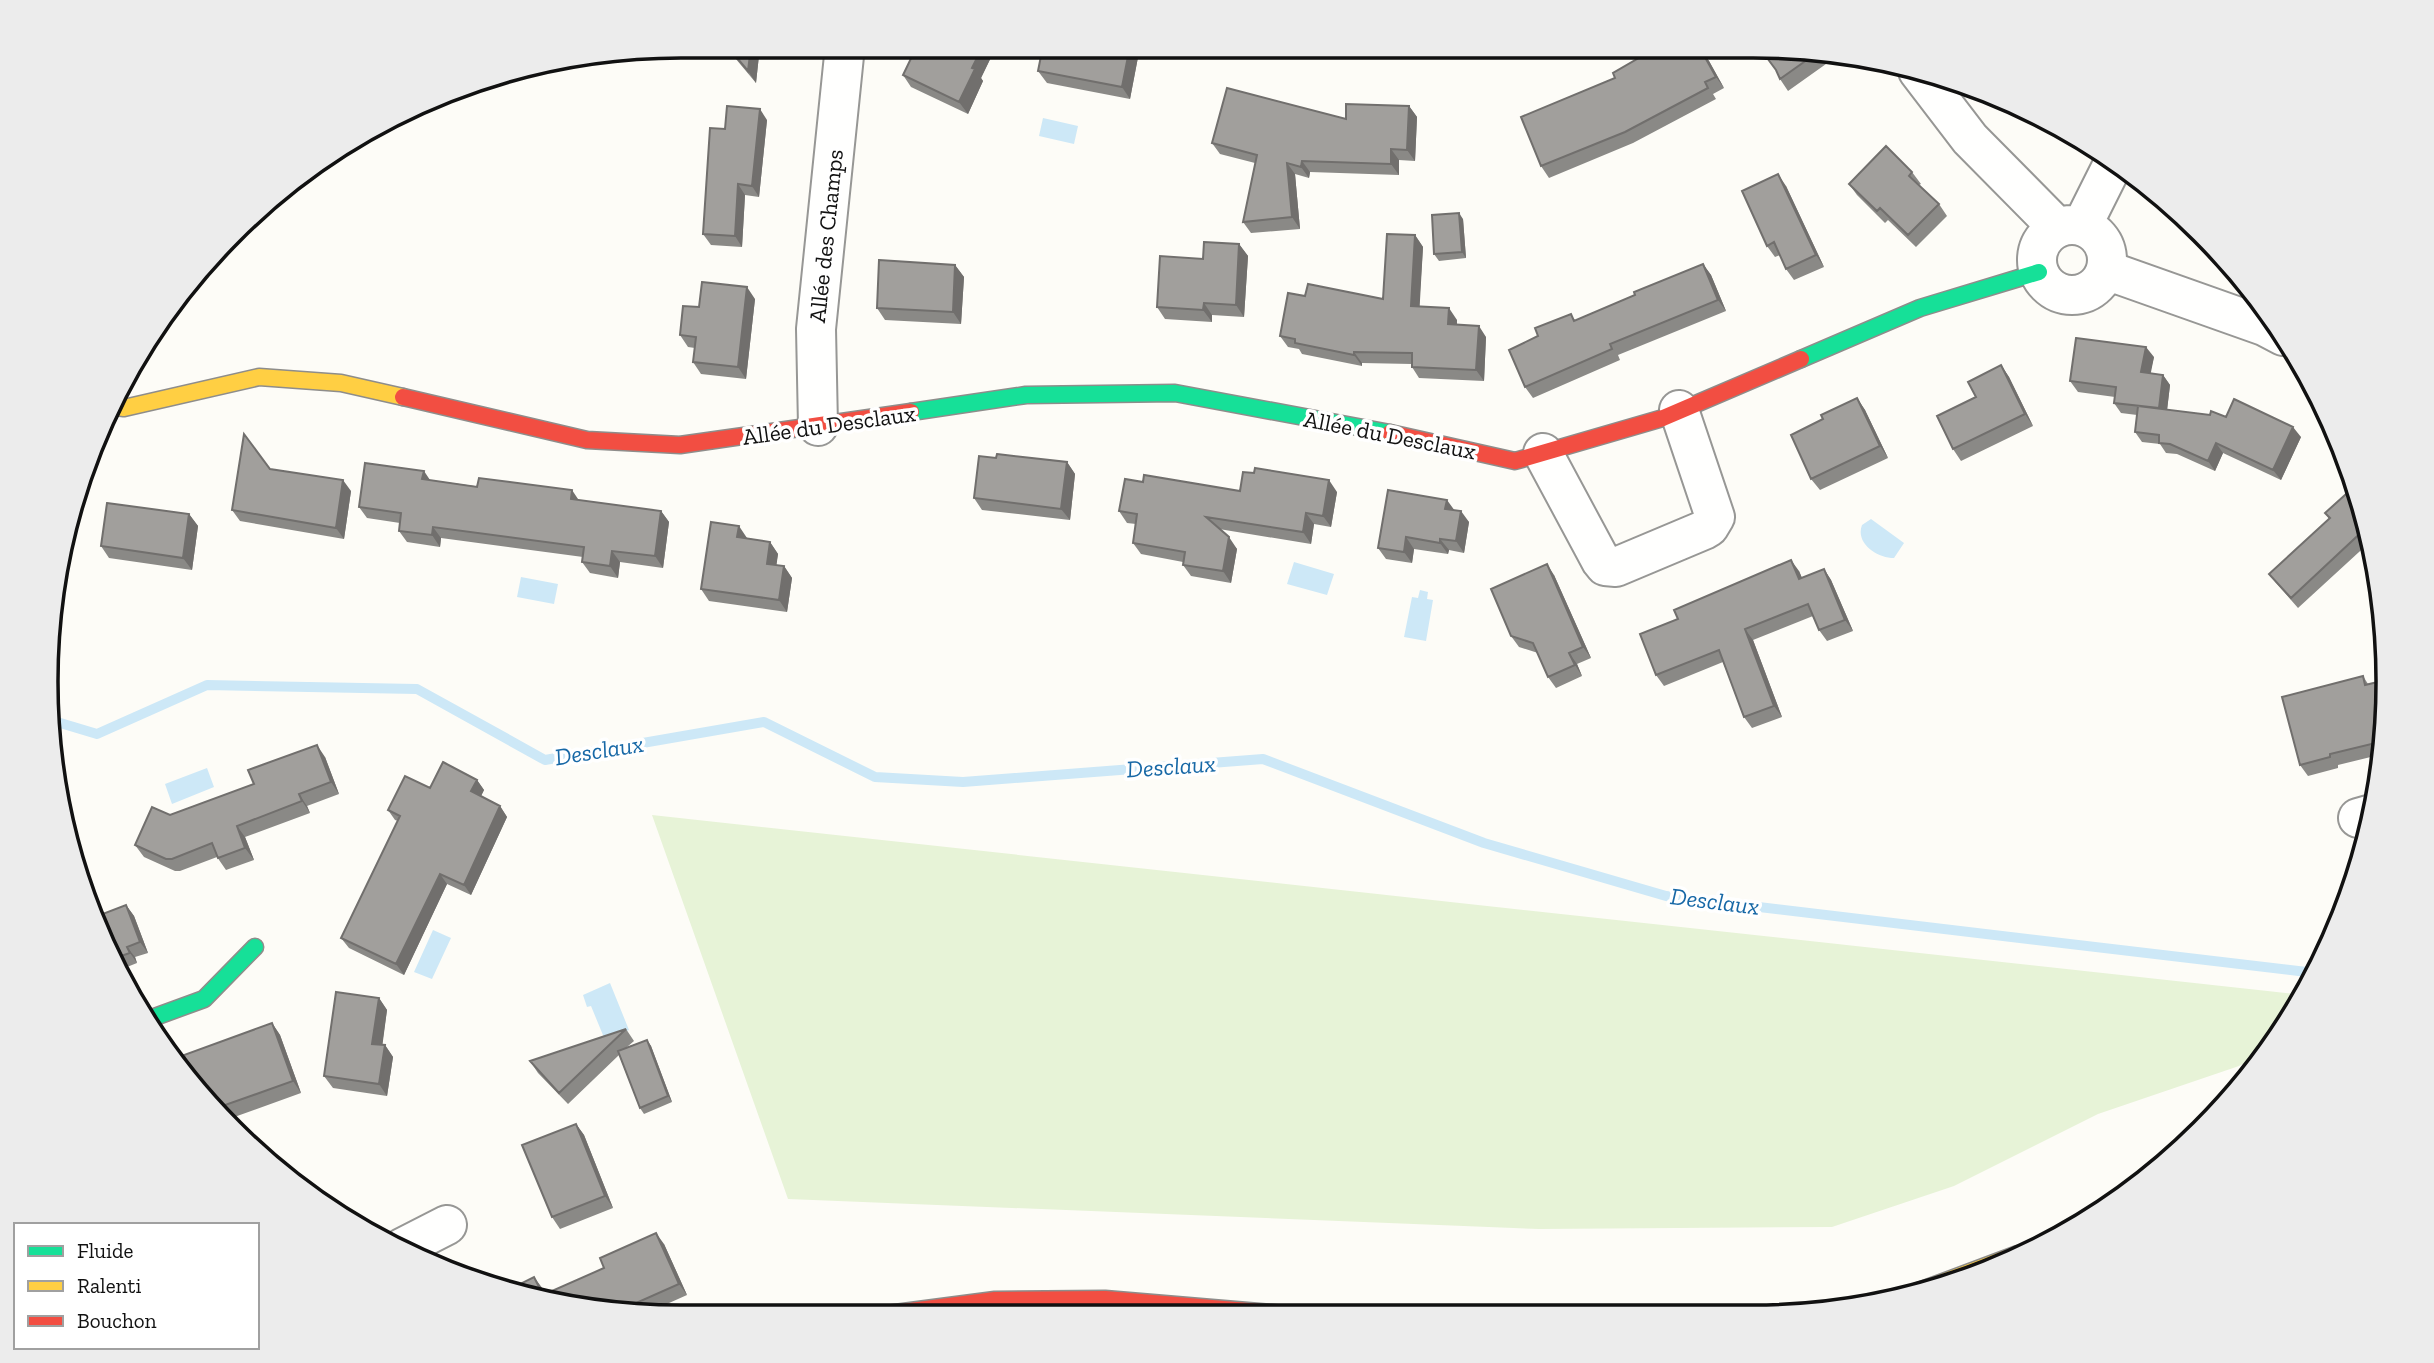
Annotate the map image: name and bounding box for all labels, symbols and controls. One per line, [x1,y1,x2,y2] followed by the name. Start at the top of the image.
[803,148,849,324] street label: Allée des Champs
[741,399,917,451] street label: Allée du Desclaux
[1302,405,1478,465] street label: Allée du Desclaux
[553,729,645,771] water label: Desclaux
[1125,748,1217,784] water label: Desclaux
[1669,881,1761,921] water label: Desclaux
[14,1223,259,1349] legend
[77,1238,133,1263] text: Fluide
[77,1273,141,1298] text: Ralenti
[77,1308,157,1333] text: Bouchon

